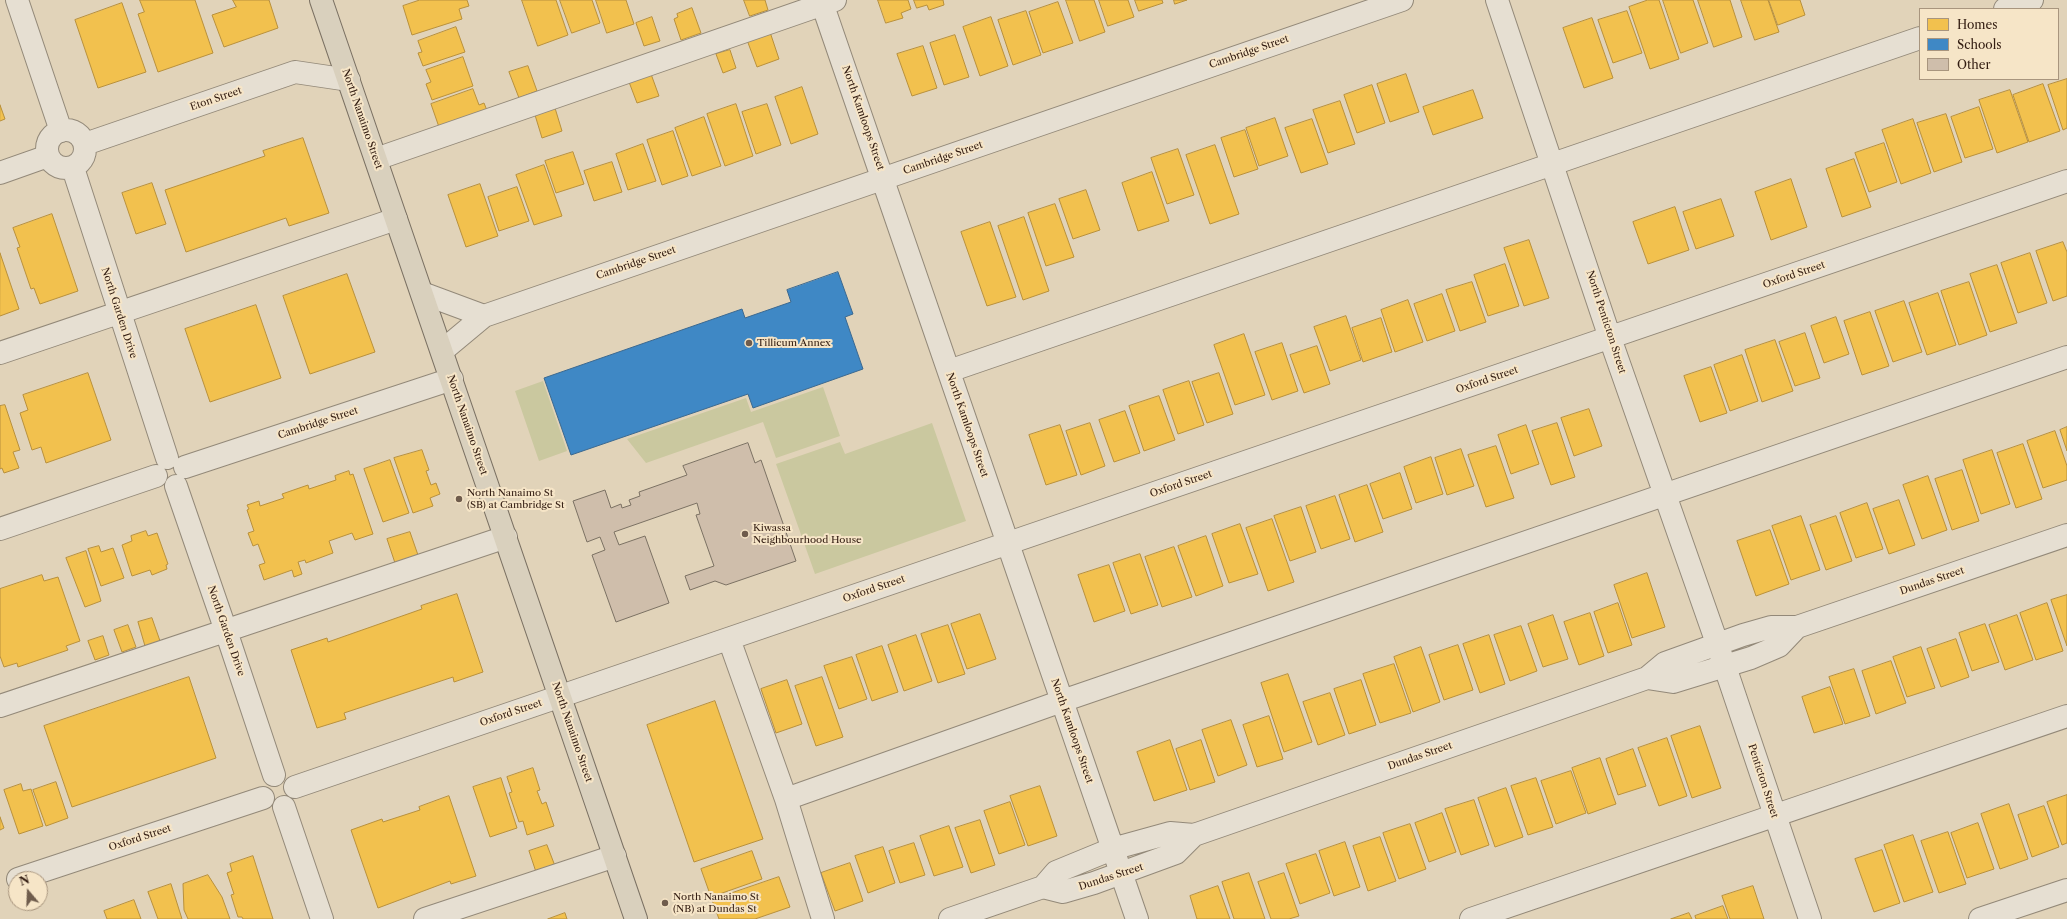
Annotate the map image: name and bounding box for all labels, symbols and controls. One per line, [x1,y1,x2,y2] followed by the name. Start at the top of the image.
[1919,8,2059,80] legend
[1957,17,1997,32] text: Homes
[1208,33,1290,71] street label: Cambridge Street
[1957,37,2002,52] text: Schools
[1957,57,1991,72] text: Other
[839,64,887,172] street label: North Kamloops Street
[339,67,385,171] street label: North Nanaimo Street
[189,85,243,113] street label: Eton Street
[902,139,984,177] street label: Cambridge Street
[595,244,677,282] street label: Cambridge Street
[1761,259,1827,291] street label: Oxford Street
[99,266,139,360] street label: North Garden Drive
[1584,269,1628,375] street label: North Penticton Street
[757,337,831,349] place label: Tillicum Annex
[744,338,754,348] marker: Tillicum Annex
[1454,364,1520,396] street label: Oxford Street
[943,371,991,479] street label: North Kamloops Street
[444,373,490,477] street label: North Nanaimo Street
[276,404,360,442] street label: Cambridge Street
[1148,468,1214,500] street label: Oxford Street
[467,487,565,510] place label: North Nanaimo St (SB) at Cambridge St
[454,494,464,504] marker: North Nanaimo St (SB) at Cambridge St
[753,522,862,546] place label: Kiwassa Neighbourhood House
[740,529,750,539] marker: Kiwassa Neighbourhood House
[1898,564,1966,598] street label: Dundas Street
[841,573,907,605] street label: Oxford Street
[205,584,247,678] street label: North Garden Drive
[1048,677,1096,785] street label: North Kamloops Street
[549,680,595,784] street label: North Nanaimo Street
[478,697,544,729] street label: Oxford Street
[1386,739,1454,773] street label: Dundas Street
[1745,743,1781,819] street label: Penticton Street
[107,822,173,854] street label: Oxford Street
[1077,861,1145,893] street label: Dundas Street
[8,871,48,911] north arrow
[18,872,31,889] text: N
[673,891,759,914] place label: North Nanaimo St (NB) at Dundas St
[660,898,670,908] marker: North Nanaimo St (NB) at Dundas St

